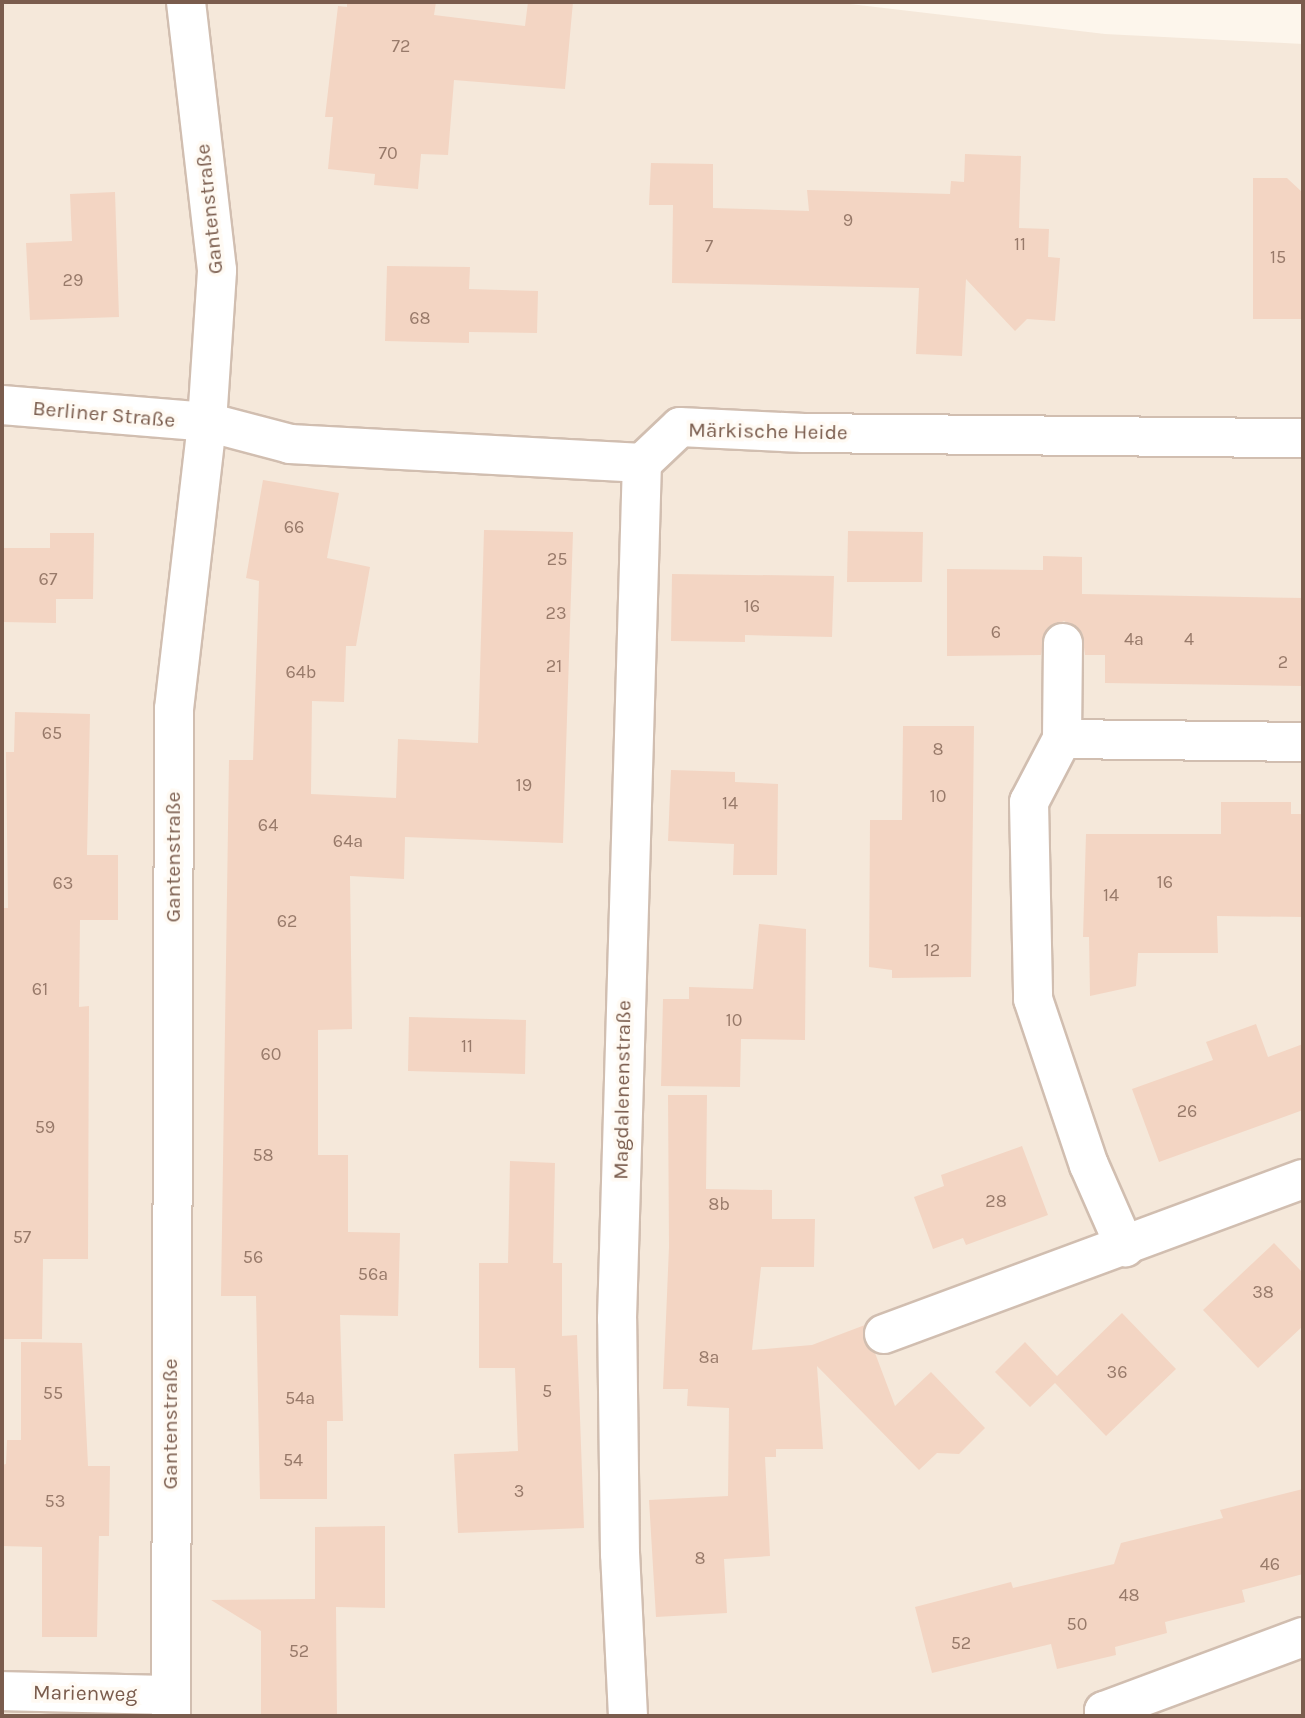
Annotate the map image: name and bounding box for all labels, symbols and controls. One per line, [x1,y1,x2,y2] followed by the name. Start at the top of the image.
[392,35,410,57] house number: 72
[378,142,398,164] house number: 70
[190,143,228,275] street label: Gantenstraße
[843,209,853,231] house number: 9
[1014,233,1026,255] house number: 11
[705,235,713,257] house number: 7
[1270,246,1286,268] house number: 15
[63,269,83,291] house number: 29
[409,307,431,329] house number: 68
[32,395,176,433] street label: Berliner Straße
[688,417,848,445] street label: Märkische Heide
[284,516,304,538] house number: 66
[547,548,567,570] house number: 25
[39,568,57,590] house number: 67
[744,595,760,617] house number: 16
[545,602,567,624] house number: 23
[991,621,1001,643] house number: 6
[1124,628,1144,650] house number: 4a
[1184,628,1194,650] house number: 4
[1278,651,1288,673] house number: 2
[546,655,562,677] house number: 21
[285,661,317,683] house number: 64b
[42,722,62,744] house number: 65
[932,738,944,760] house number: 8
[516,774,532,796] house number: 19
[930,785,946,807] house number: 10
[160,792,186,922] street label: Gantenstraße
[722,792,738,814] house number: 14
[258,814,278,836] house number: 64
[333,830,363,852] house number: 64a
[1157,871,1173,893] house number: 16
[53,872,73,894] house number: 63
[1103,884,1119,906] house number: 14
[277,910,297,932] house number: 62
[924,939,940,961] house number: 12
[32,978,48,1000] house number: 61
[608,1000,636,1180] street label: Magdalenenstraße
[726,1009,742,1031] house number: 10
[461,1035,473,1057] house number: 11
[261,1043,281,1065] house number: 60
[1177,1100,1197,1122] house number: 26
[35,1116,55,1138] house number: 59
[252,1144,274,1166] house number: 58
[985,1190,1007,1212] house number: 28
[708,1193,730,1215] house number: 8b
[13,1226,31,1248] house number: 57
[243,1246,263,1268] house number: 56
[358,1263,388,1285] house number: 56a
[1252,1281,1274,1303] house number: 38
[699,1346,719,1368] house number: 8a
[157,1359,183,1489] street label: Gantenstraße
[1107,1361,1127,1383] house number: 36
[542,1380,552,1402] house number: 5
[43,1382,63,1404] house number: 55
[285,1387,315,1409] house number: 54a
[283,1449,303,1471] house number: 54
[514,1480,524,1502] house number: 3
[45,1490,65,1512] house number: 53
[694,1547,706,1569] house number: 8
[1260,1553,1280,1575] house number: 46
[1118,1584,1140,1606] house number: 48
[1067,1613,1087,1635] house number: 50
[951,1632,971,1654] house number: 52
[289,1640,309,1662] house number: 52
[33,1679,137,1707] street label: Marienweg

